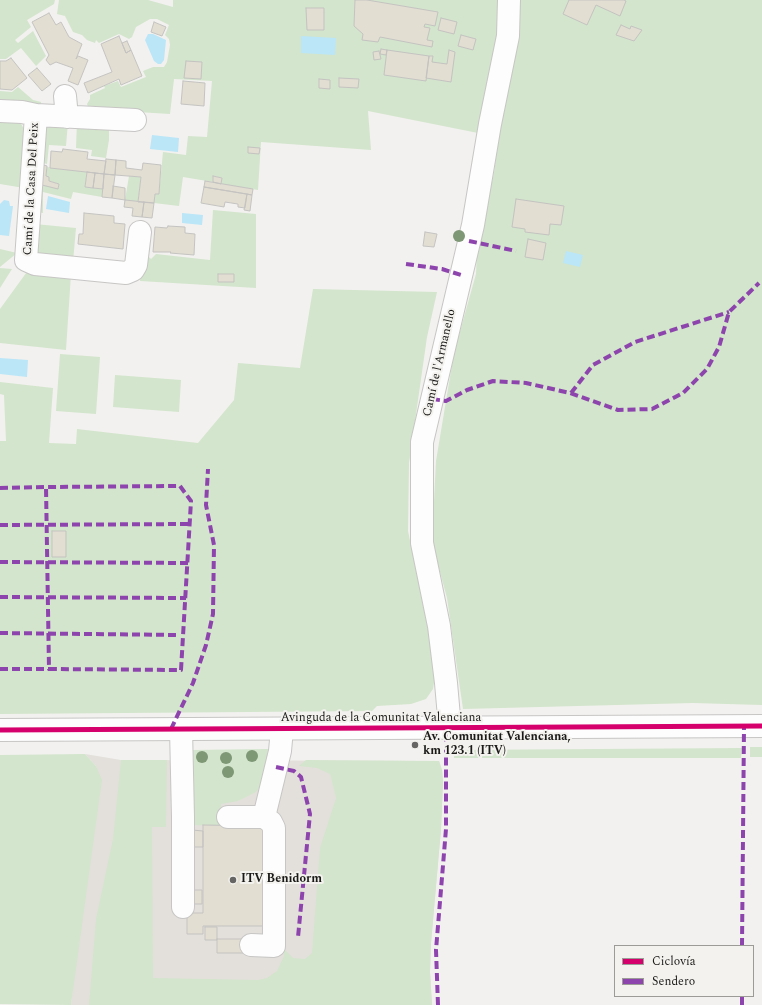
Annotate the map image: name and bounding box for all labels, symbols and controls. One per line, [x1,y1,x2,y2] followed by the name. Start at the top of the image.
[21,122,43,256] street label: Camí de la Casa Del Peix
[421,308,459,418] street label: Camí de l'Armanello
[281,712,481,726] street label: Avinguda de la Comunitat Valenciana
[423,731,571,759] place label: Av. Comunitat Valenciana, km 123.1 (ITV)
[410,740,420,750] marker: Av. Comunitat Valenciana, km 123.1 (ITV)
[241,873,322,887] place label: ITV Benidorm
[228,875,238,885] marker: ITV Benidorm
[614,945,754,997] legend
[652,952,696,971] text: Ciclovía
[652,972,695,991] text: Sendero

